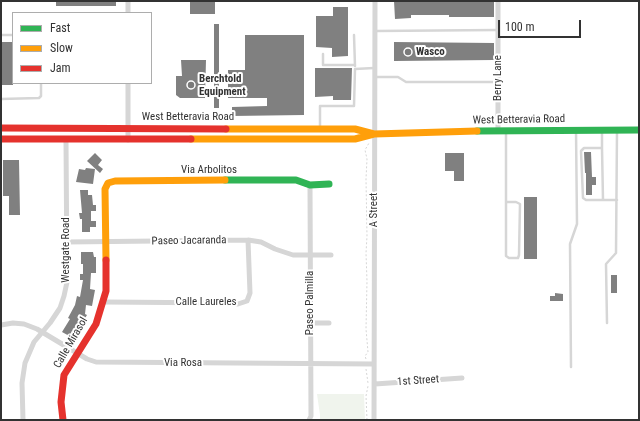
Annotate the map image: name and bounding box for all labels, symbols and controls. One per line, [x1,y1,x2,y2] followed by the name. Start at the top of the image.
[12,12,152,84] legend
[500,12,583,38] scale bar
[505,20,535,34] text: 100 m
[50,21,70,35] text: Fast
[50,41,73,55] text: Slow
[416,45,445,59] place label: Wasco
[403,47,413,57] marker: Wasco
[491,55,505,101] street label: Berry Lane
[50,61,71,75] text: Jam
[199,72,246,98] place label: Berchtold Equipment
[186,80,196,90] marker: Berchtold Equipment
[142,110,234,124] street label: West Betteravia Road
[473,113,565,127] street label: West Betteravia Road
[181,163,237,177] street label: Via Arbolitos
[367,193,381,227] street label: A Street
[59,217,73,283] street label: Westgate Road
[151,234,227,248] street label: Paseo Jacaranda
[303,271,317,335] street label: Paseo Palmilla
[175,295,237,309] street label: Calle Laureles
[51,315,91,371] street label: Calle Mirasol
[164,356,202,370] street label: Via Rosa
[397,373,439,389] street label: 1st Street

